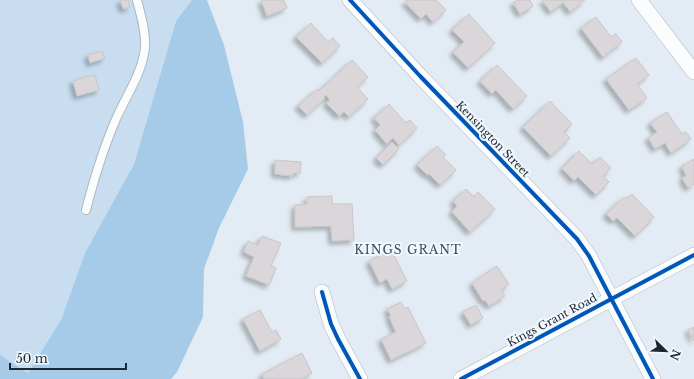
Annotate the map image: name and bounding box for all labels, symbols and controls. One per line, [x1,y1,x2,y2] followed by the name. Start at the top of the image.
[453,98,533,181] street label: Kensington Street
[354,242,462,257] district label: KINGS GRANT
[505,290,600,350] street label: Kings Grant Road
[646,331,686,371] north arrow
[10,345,126,371] scale bar
[666,347,684,363] text: N
[16,351,48,366] text: 50 m

